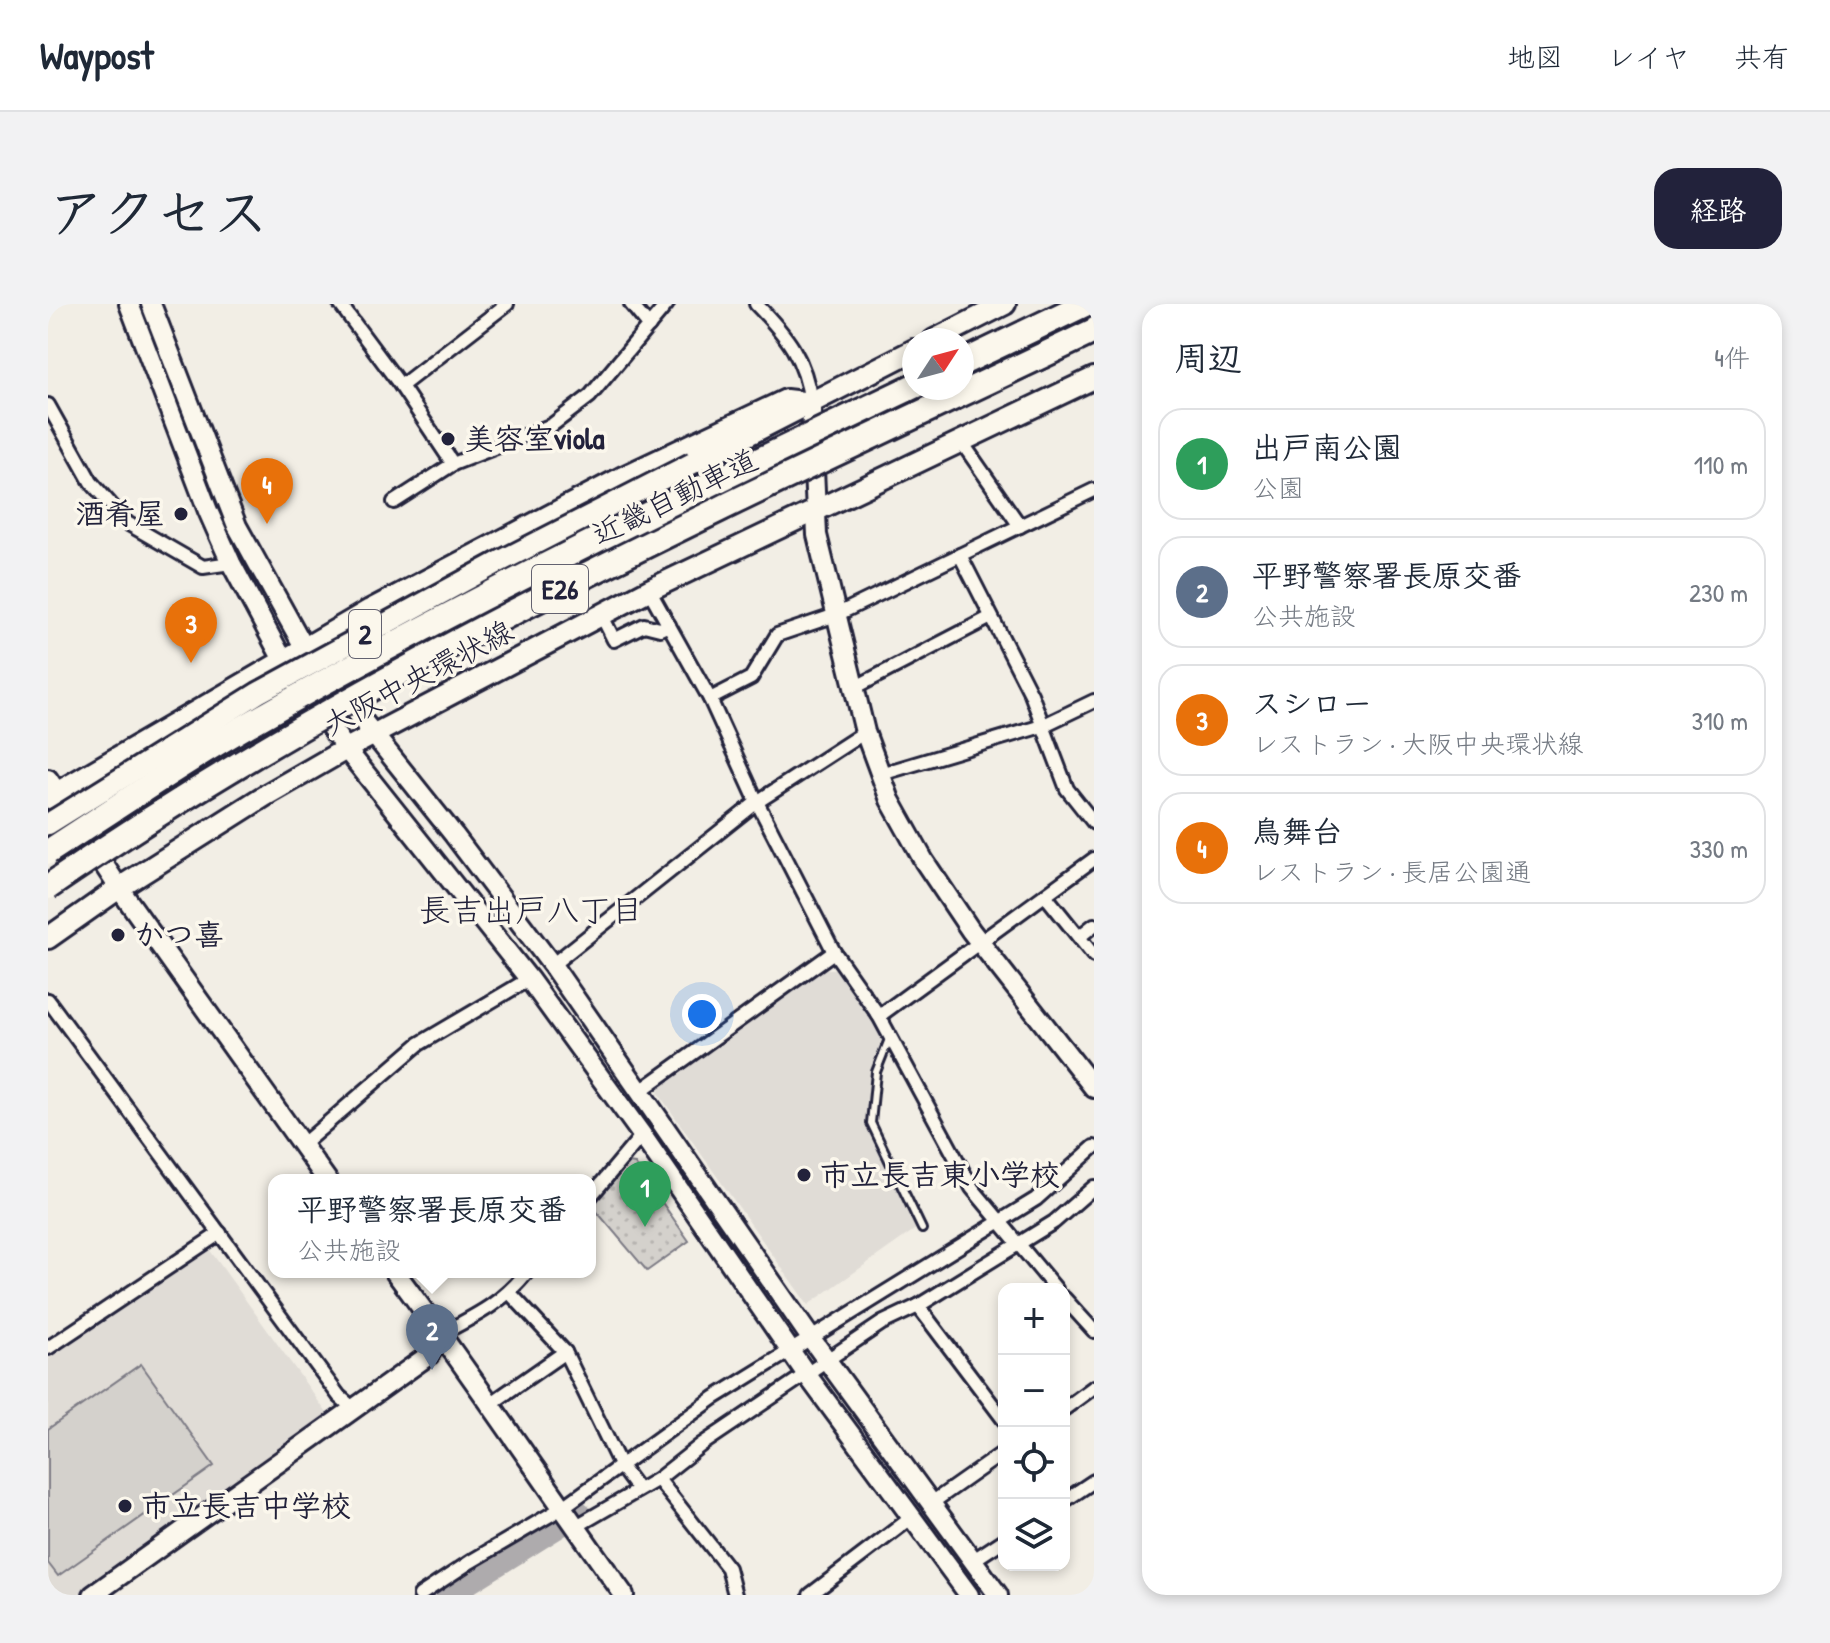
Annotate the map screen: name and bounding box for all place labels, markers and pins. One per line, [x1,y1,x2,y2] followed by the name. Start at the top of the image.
[464,418,605,458] place label: 美容室viola
[439,430,457,448] marker: 美容室viola
[241,458,293,524] pin: 4
[75,493,165,533] place label: 酒肴屋
[172,505,190,523] marker: 酒肴屋
[165,597,217,663] pin: 3
[134,914,224,954] place label: かつ喜
[109,926,127,944] marker: かつ喜
[820,1154,1060,1194] place label: 市立長吉東小学校
[619,1161,671,1227] pin: 1
[795,1166,813,1184] marker: 市立長吉東小学校
[406,1304,458,1370] pin: 2
[141,1485,351,1525] place label: 市立長吉中学校
[116,1497,134,1515] marker: 市立長吉中学校

